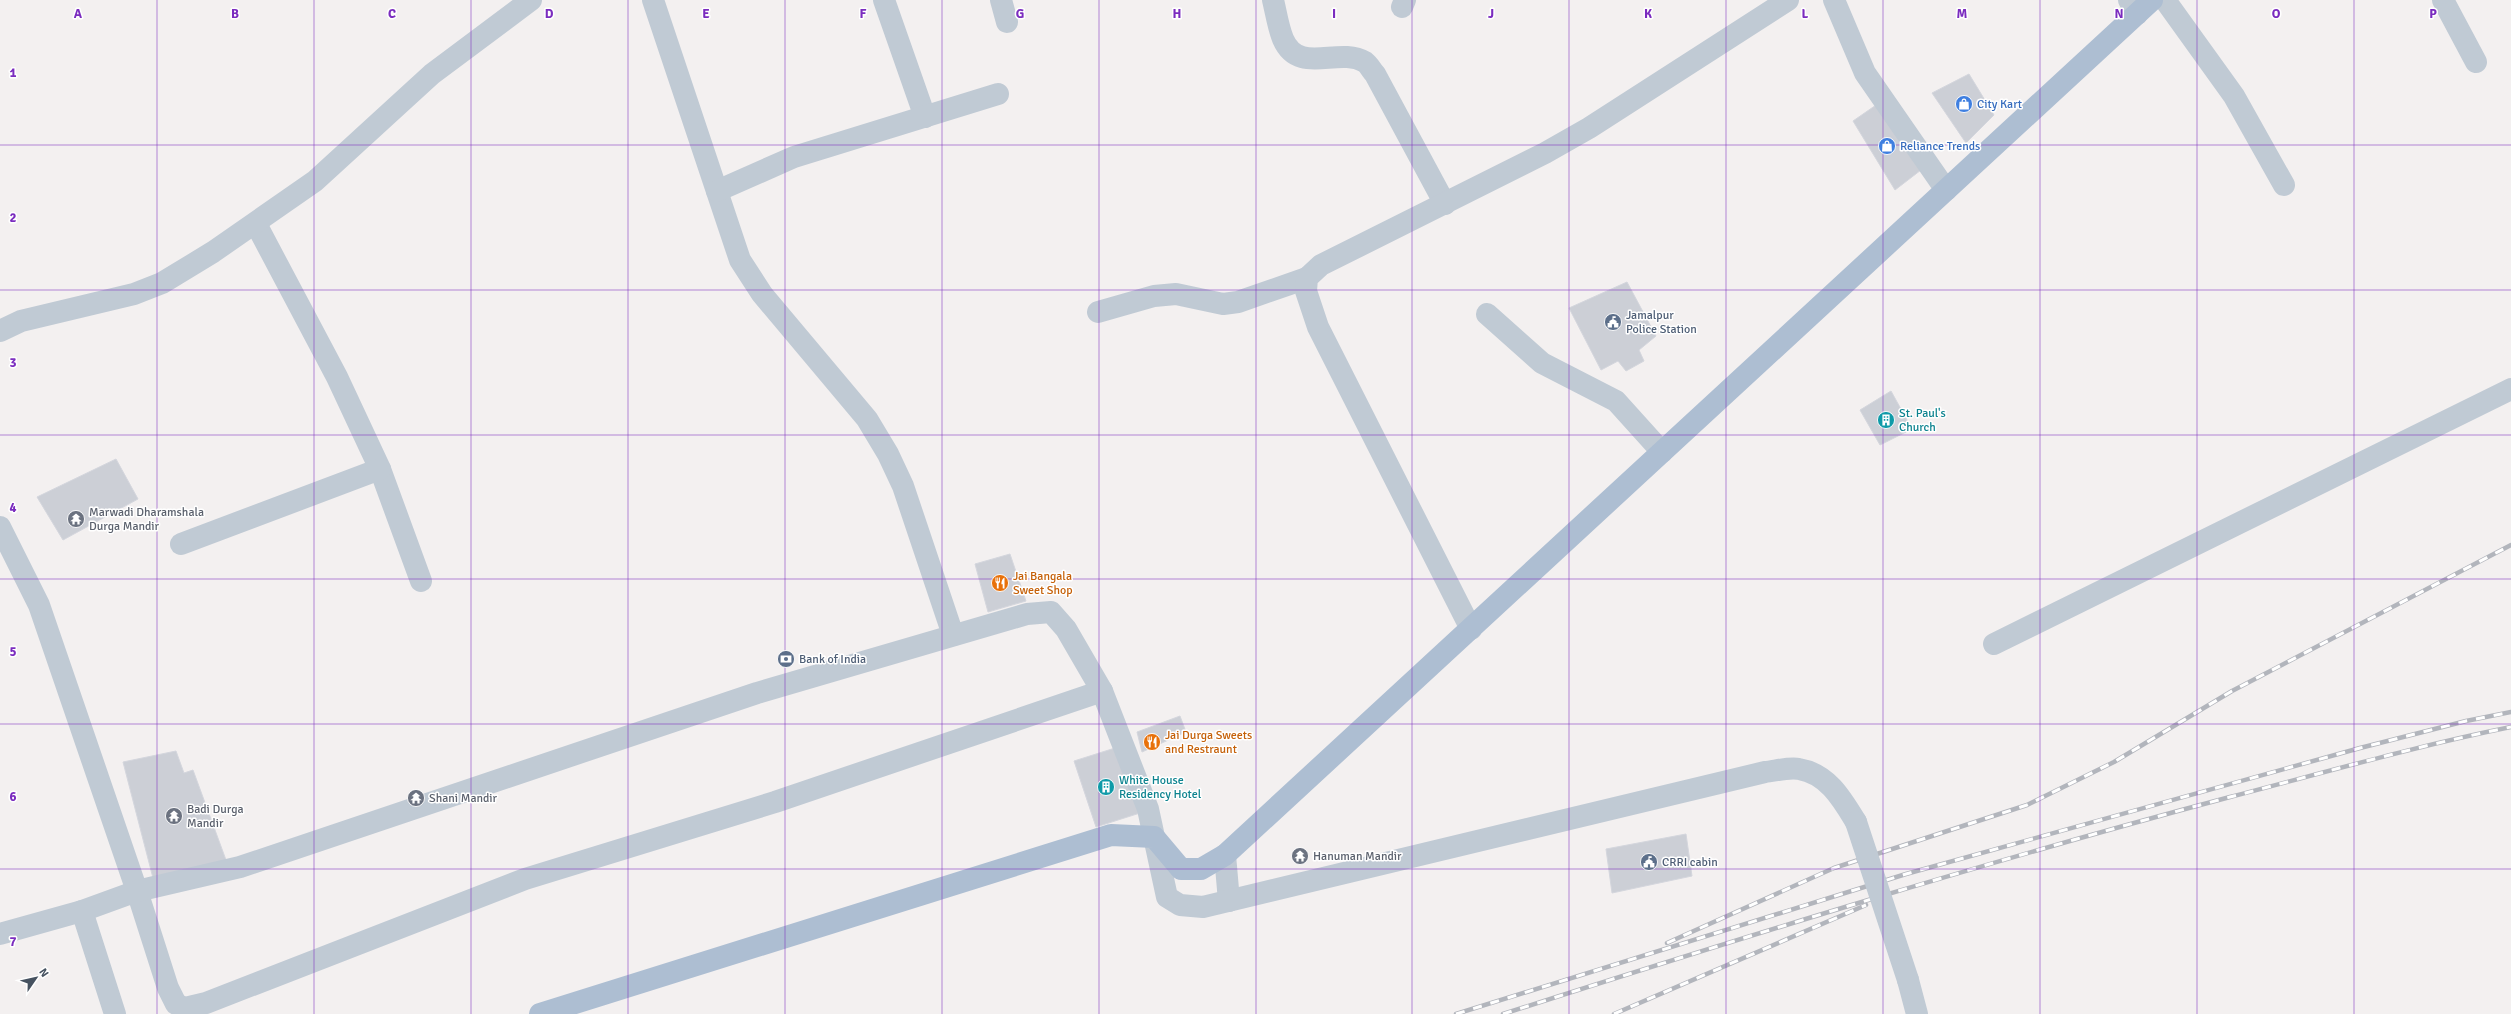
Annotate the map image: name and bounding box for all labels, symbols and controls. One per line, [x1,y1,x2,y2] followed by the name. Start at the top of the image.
[74,6,83,22] text: A
[231,6,239,22] text: B
[388,6,396,22] text: C
[545,6,554,22] text: D
[702,6,710,22] text: E
[860,6,867,22] text: F
[1016,6,1024,22] text: G
[1173,6,1181,22] text: H
[1332,6,1336,22] text: I
[1488,6,1494,22] text: J
[1644,6,1652,22] text: K
[1802,6,1809,22] text: L
[1957,6,1968,22] text: M
[2114,6,2124,22] text: N
[2272,6,2281,22] text: O
[2429,6,2437,22] text: P
[9,65,17,81] text: 1
[1954,94,1974,114] shop icon: City Kart
[1977,97,2022,112] place label: City Kart
[1877,136,1897,156] shop icon: Reliance Trends
[1900,139,1980,154] place label: Reliance Trends
[9,210,17,226] text: 2
[1626,308,1697,337] place label: Jamalpur Police Station
[1603,312,1623,332] public building icon: Jamalpur Police Station
[9,355,17,371] text: 3
[1899,406,1946,435] place label: St. Paul's Church
[1876,410,1896,430] building icon: St. Paul's Church
[9,500,17,516] text: 4
[89,505,204,534] place label: Marwadi Dharamshala Durga Mandir
[66,509,86,529] temple icon: Marwadi Dharamshala Durga Mandir
[1013,569,1073,598] place label: Jai Bangala Sweet Shop
[990,573,1010,593] restaurant icon: Jai Bangala Sweet Shop
[9,644,17,660] text: 5
[776,649,796,669] bank icon: Bank of India
[799,652,866,667] place label: Bank of India
[1165,728,1252,757] place label: Jai Durga Sweets and Restraunt
[1142,732,1162,752] restaurant icon: Jai Durga Sweets and Restraunt
[1119,773,1202,802] place label: White House Residency Hotel
[1096,777,1116,797] building icon: White House Residency Hotel
[406,788,426,808] temple icon: Shani Mandir
[9,789,17,805] text: 6
[429,791,498,806] place label: Shani Mandir
[187,802,244,831] place label: Badi Durga Mandir
[164,806,184,826] temple icon: Badi Durga Mandir
[1290,846,1310,866] temple icon: Hanuman Mandir
[1313,849,1402,864] place label: Hanuman Mandir
[1639,852,1659,872] public building icon: CRRI cabin
[1662,855,1718,870] place label: CRRI cabin
[9,934,17,950] text: 7
[16,958,56,998] north arrow
[36,966,51,979] text: N

